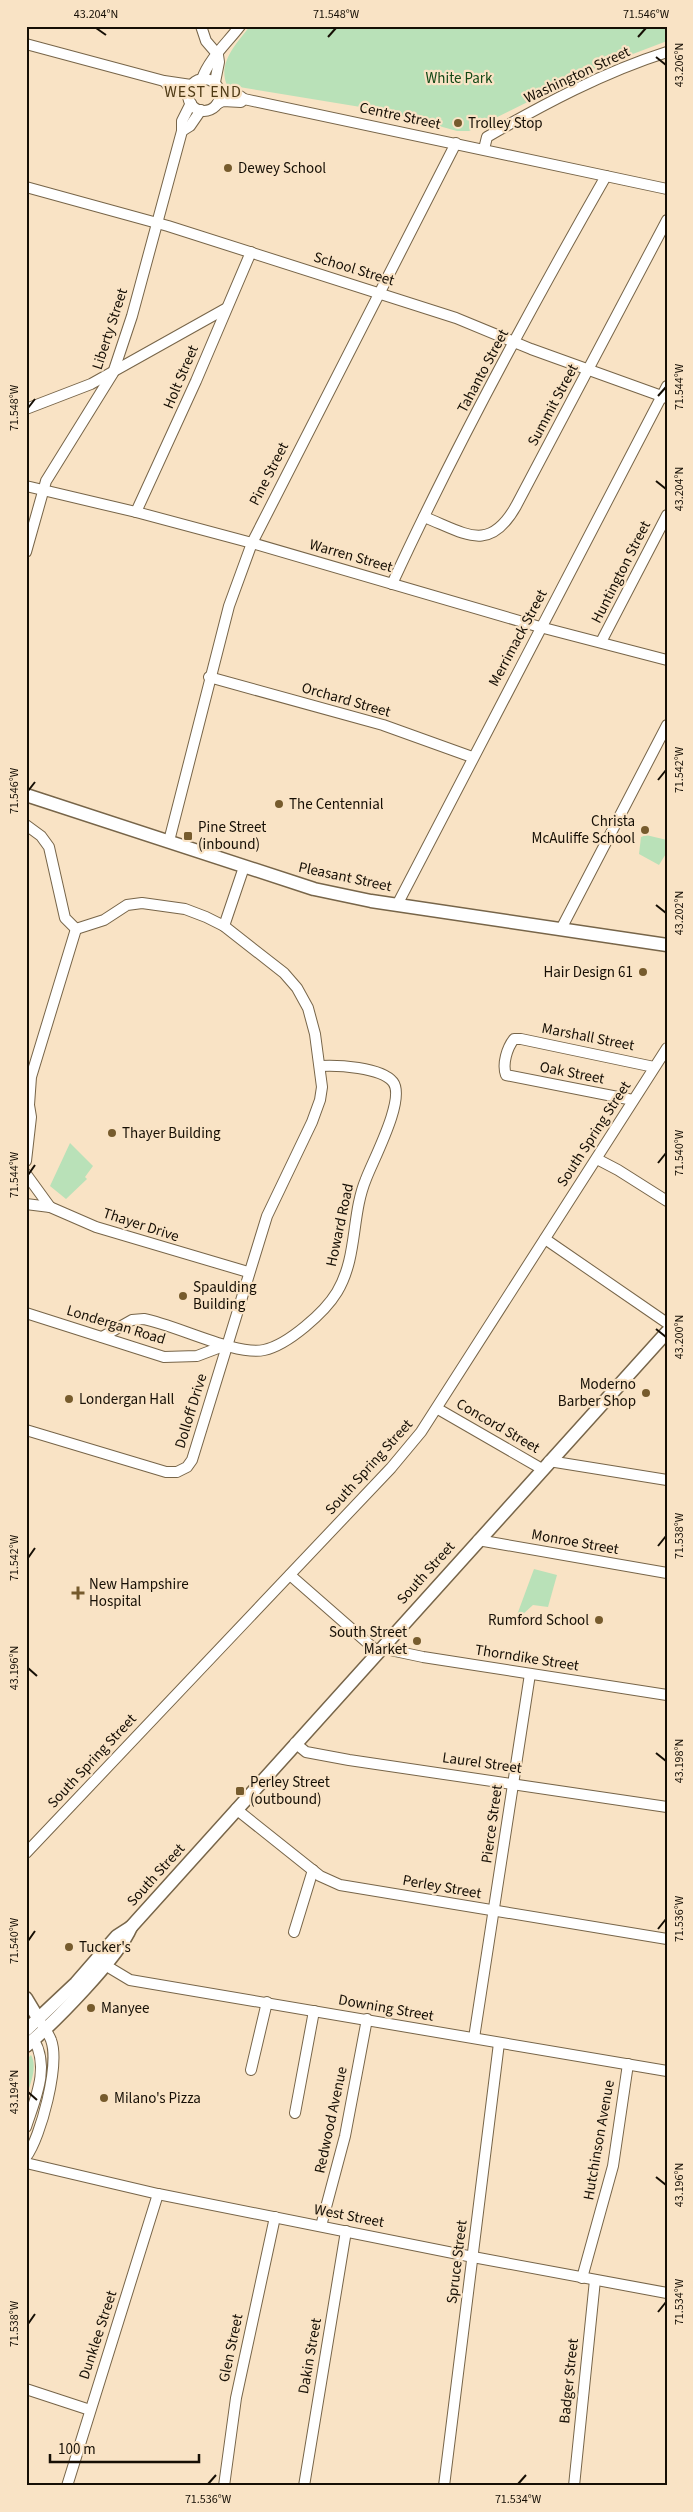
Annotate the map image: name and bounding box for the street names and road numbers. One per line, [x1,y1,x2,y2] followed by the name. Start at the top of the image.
[521,41,633,109] street label: Washington Street
[358,97,442,135] street label: Centre Street
[311,247,397,291] street label: School Street
[87,286,133,372] street label: Liberty Street
[452,325,514,417] street label: Tahanto Street
[158,342,204,412] street label: Holt Street
[523,360,583,450] street label: Summit Street
[244,439,294,509] street label: Pine Street
[586,517,656,627] street label: Huntington Street
[307,534,395,578] street label: Warren Street
[484,586,552,690] street label: Merrimack Street
[299,677,393,723] street label: Orchard Street
[296,857,394,897] street label: Pleasant Street
[540,1018,636,1056] street label: Marshall Street
[538,1056,606,1090] street label: Oak Street
[552,1077,636,1191] street label: South Spring Street
[321,1181,359,1269] street label: Howard Road
[100,1203,182,1247] street label: Thayer Drive
[64,1300,168,1350] street label: Londergan Road
[170,1371,212,1451] street label: Dolloff Drive
[452,1394,544,1458] street label: Concord Street
[320,1415,418,1519] street label: South Spring Street
[530,1524,620,1560] street label: Monroe Street
[392,1537,460,1609] street label: South Street
[474,1639,580,1677] street label: Thorndike Street
[43,1709,141,1813] street label: South Spring Street
[441,1747,523,1779] street label: Laurel Street
[476,1783,508,1865] street label: Pierce Street
[122,1839,190,1911] street label: South Street
[401,1870,483,1904] street label: Perley Street
[337,1989,435,2027] street label: Downing Street
[309,2065,353,2175] street label: Redwood Avenue
[578,2078,620,2202] street label: Hutchinson Avenue
[312,2199,386,2233] street label: West Street
[441,2219,473,2305] street label: Spruce Street
[74,2288,122,2382] street label: Dunklee Street
[214,2312,248,2384] street label: Glen Street
[293,2316,327,2396] street label: Dakin Street
[554,2337,584,2425] street label: Badger Street

